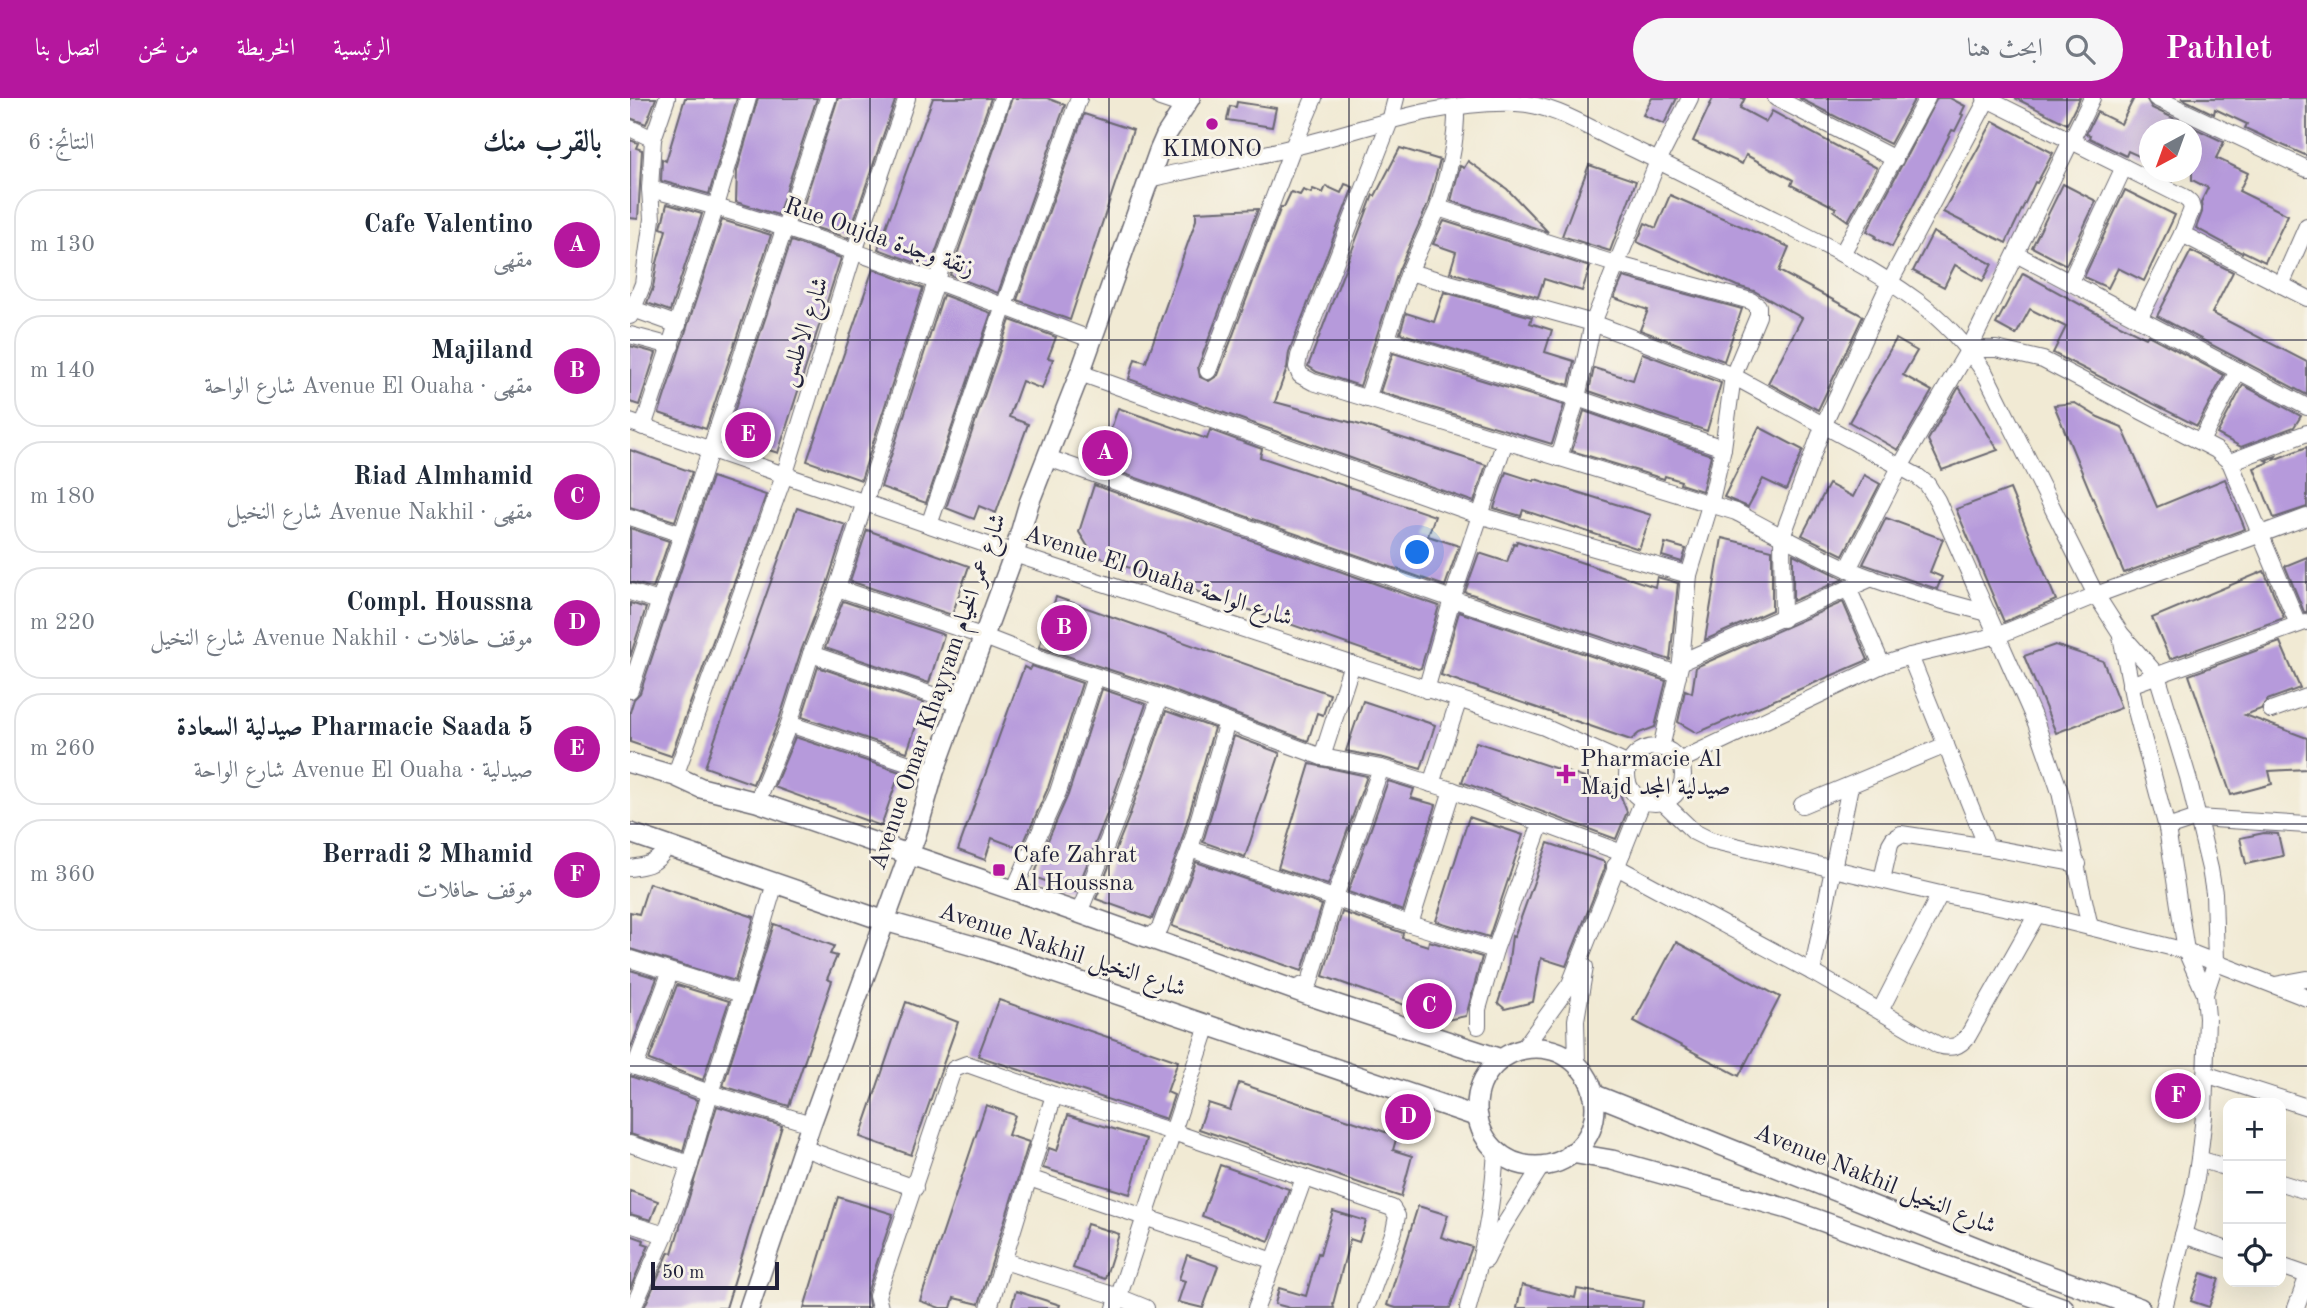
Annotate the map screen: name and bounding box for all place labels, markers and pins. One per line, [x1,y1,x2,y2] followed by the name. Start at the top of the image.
[1204,116,1220,132] marker: KIMONO
[1162,138,1262,162] place label: KIMONO
[725,409,771,461] pin: E
[1082,427,1128,479] pin: A
[1041,602,1087,654] pin: B
[1580,748,1730,800] place label: Pharmacie Al Majd صيدلية المجد
[1558,766,1574,782] marker: Pharmacie Al Majd صيدلية المجد
[1013,844,1137,896] place label: Cafe Zahrat Al Houssna
[991,862,1007,878] marker: Cafe Zahrat Al Houssna
[1406,980,1452,1032] pin: C
[2155,1070,2201,1122] pin: F
[1385,1091,1431,1143] pin: D

